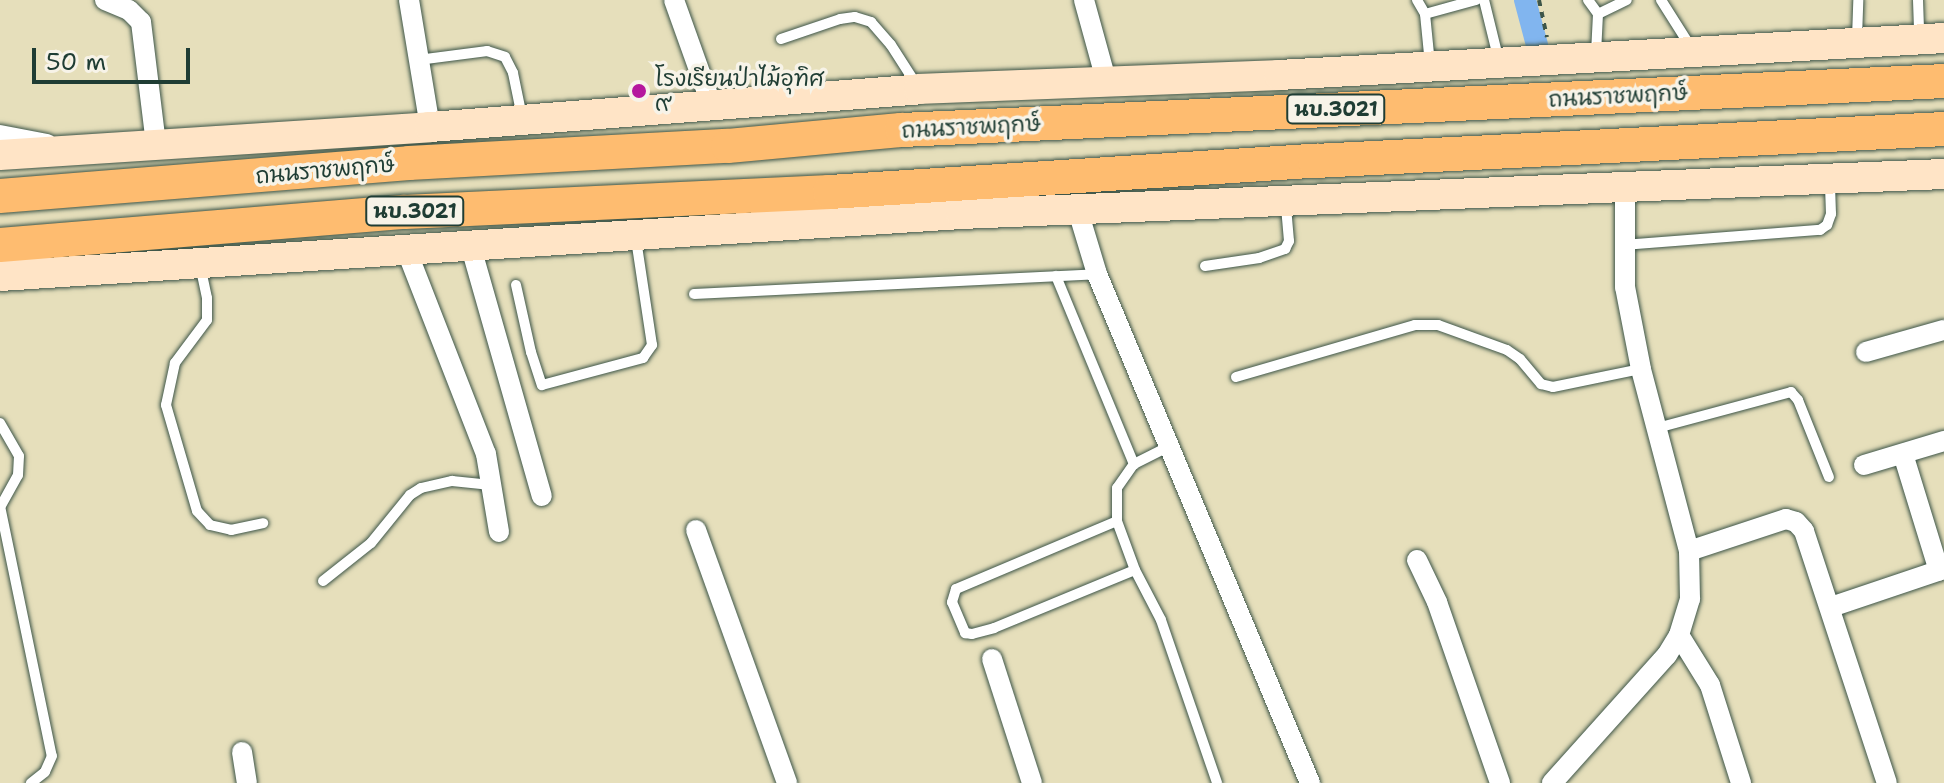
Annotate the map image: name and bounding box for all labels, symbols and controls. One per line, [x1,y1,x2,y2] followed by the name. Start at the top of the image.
[36,32,194,82] scale bar
[46,46,106,78] text: 50 m
[655,65,823,116] place label: โรงเรียนป่าไม้อุทิศ ๙
[1548,79,1688,113] street label: ถนนราชพฤกษ์
[630,82,648,100] marker: โรงเรียนป่าไม้อุทิศ ๙
[1286,93,1386,125] road number: นบ.3021
[901,110,1041,144] street label: ถนนราชพฤกษ์
[255,151,395,189] street label: ถนนราชพฤกษ์
[365,195,465,227] road number: นบ.3021

